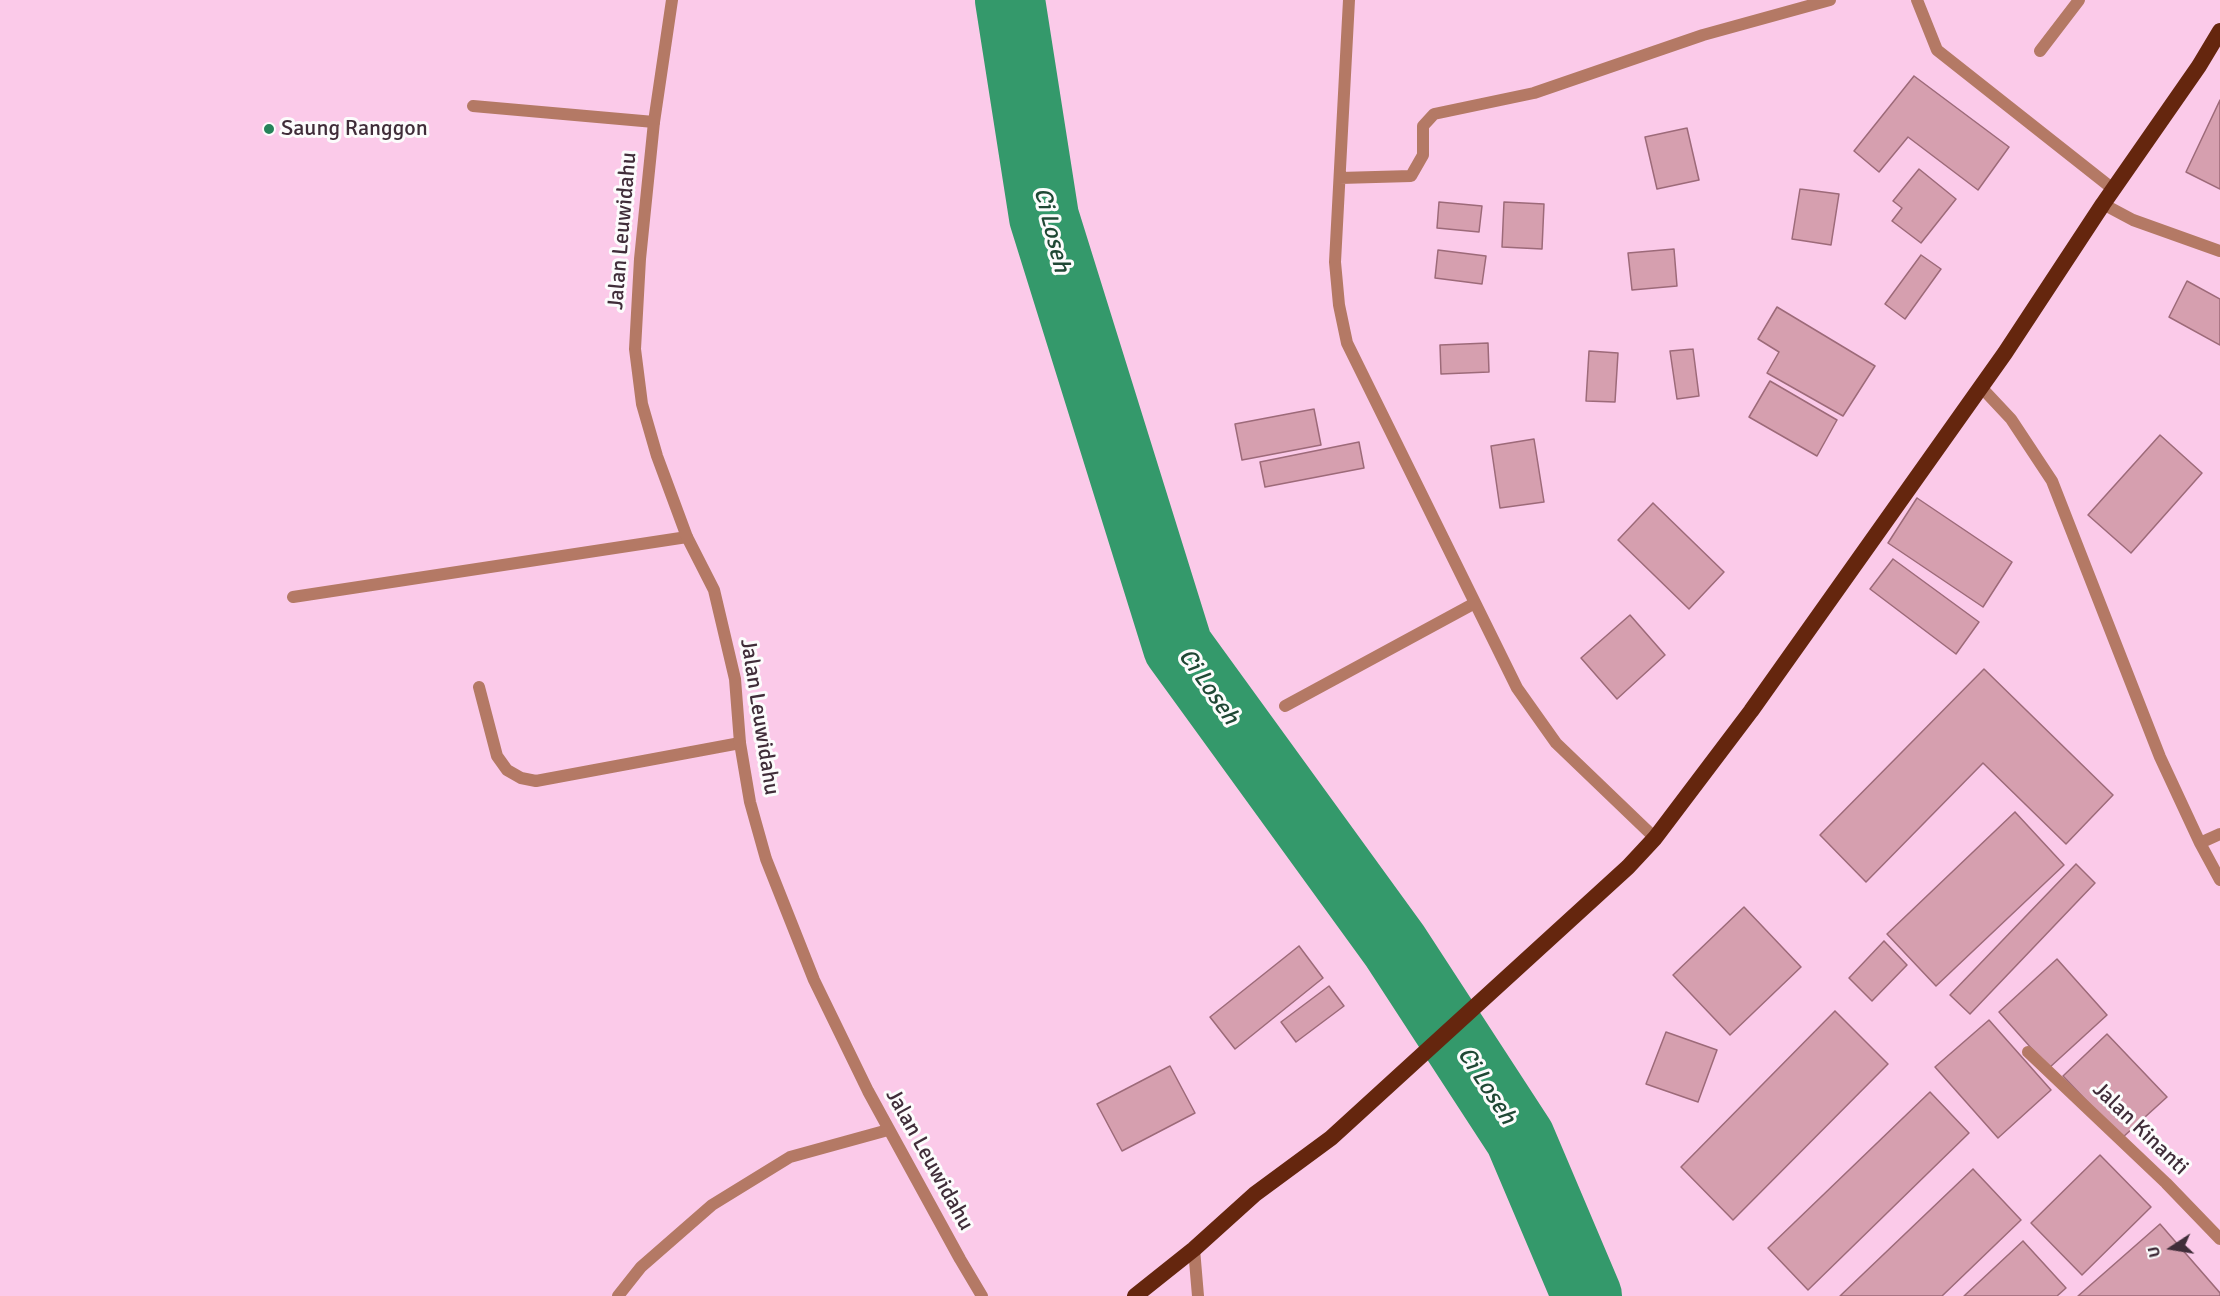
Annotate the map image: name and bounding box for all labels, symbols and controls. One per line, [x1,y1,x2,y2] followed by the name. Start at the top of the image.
[281,116,428,142] place label: Saung Ranggon
[262,122,276,136] marker: Saung Ranggon
[603,151,643,311] street label: Jalan Leuwidahu
[1027,185,1075,275] water label: Ci Loseh
[734,637,784,797] street label: Jalan Leuwidahu
[1171,643,1245,731] water label: Ci Loseh
[1450,1042,1522,1130] water label: Ci Loseh
[2087,1077,2193,1181] street label: Jalan Kinanti
[879,1085,979,1235] street label: Jalan Leuwidahu
[2142,1218,2202,1278] north arrow
[2143,1244,2165,1259] text: U

